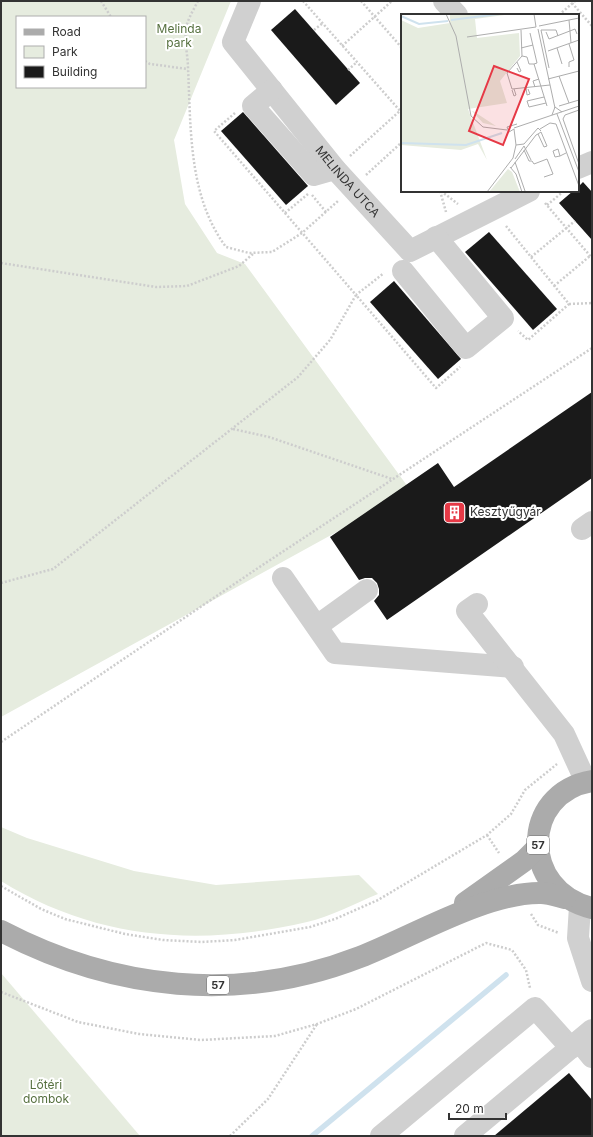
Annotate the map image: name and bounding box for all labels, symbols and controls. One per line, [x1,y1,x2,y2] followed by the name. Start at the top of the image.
[401,14,579,192] inset map
[16,16,146,88] legend
[157,21,201,50] park label: Melinda park
[52,24,81,39] text: Road
[52,44,78,59] text: Park
[52,64,97,79] text: Building
[312,143,383,220] street label: MELINDA UTCA
[442,499,468,525] building icon: Kesztyűgyár
[470,504,541,519] place label: Kesztyűgyár
[527,836,549,854] road number: 57
[207,976,229,994] road number: 57
[23,1077,70,1106] park label: Lőtéri dombok
[449,1095,506,1121] scale bar
[455,1101,484,1116] text: 20 m

